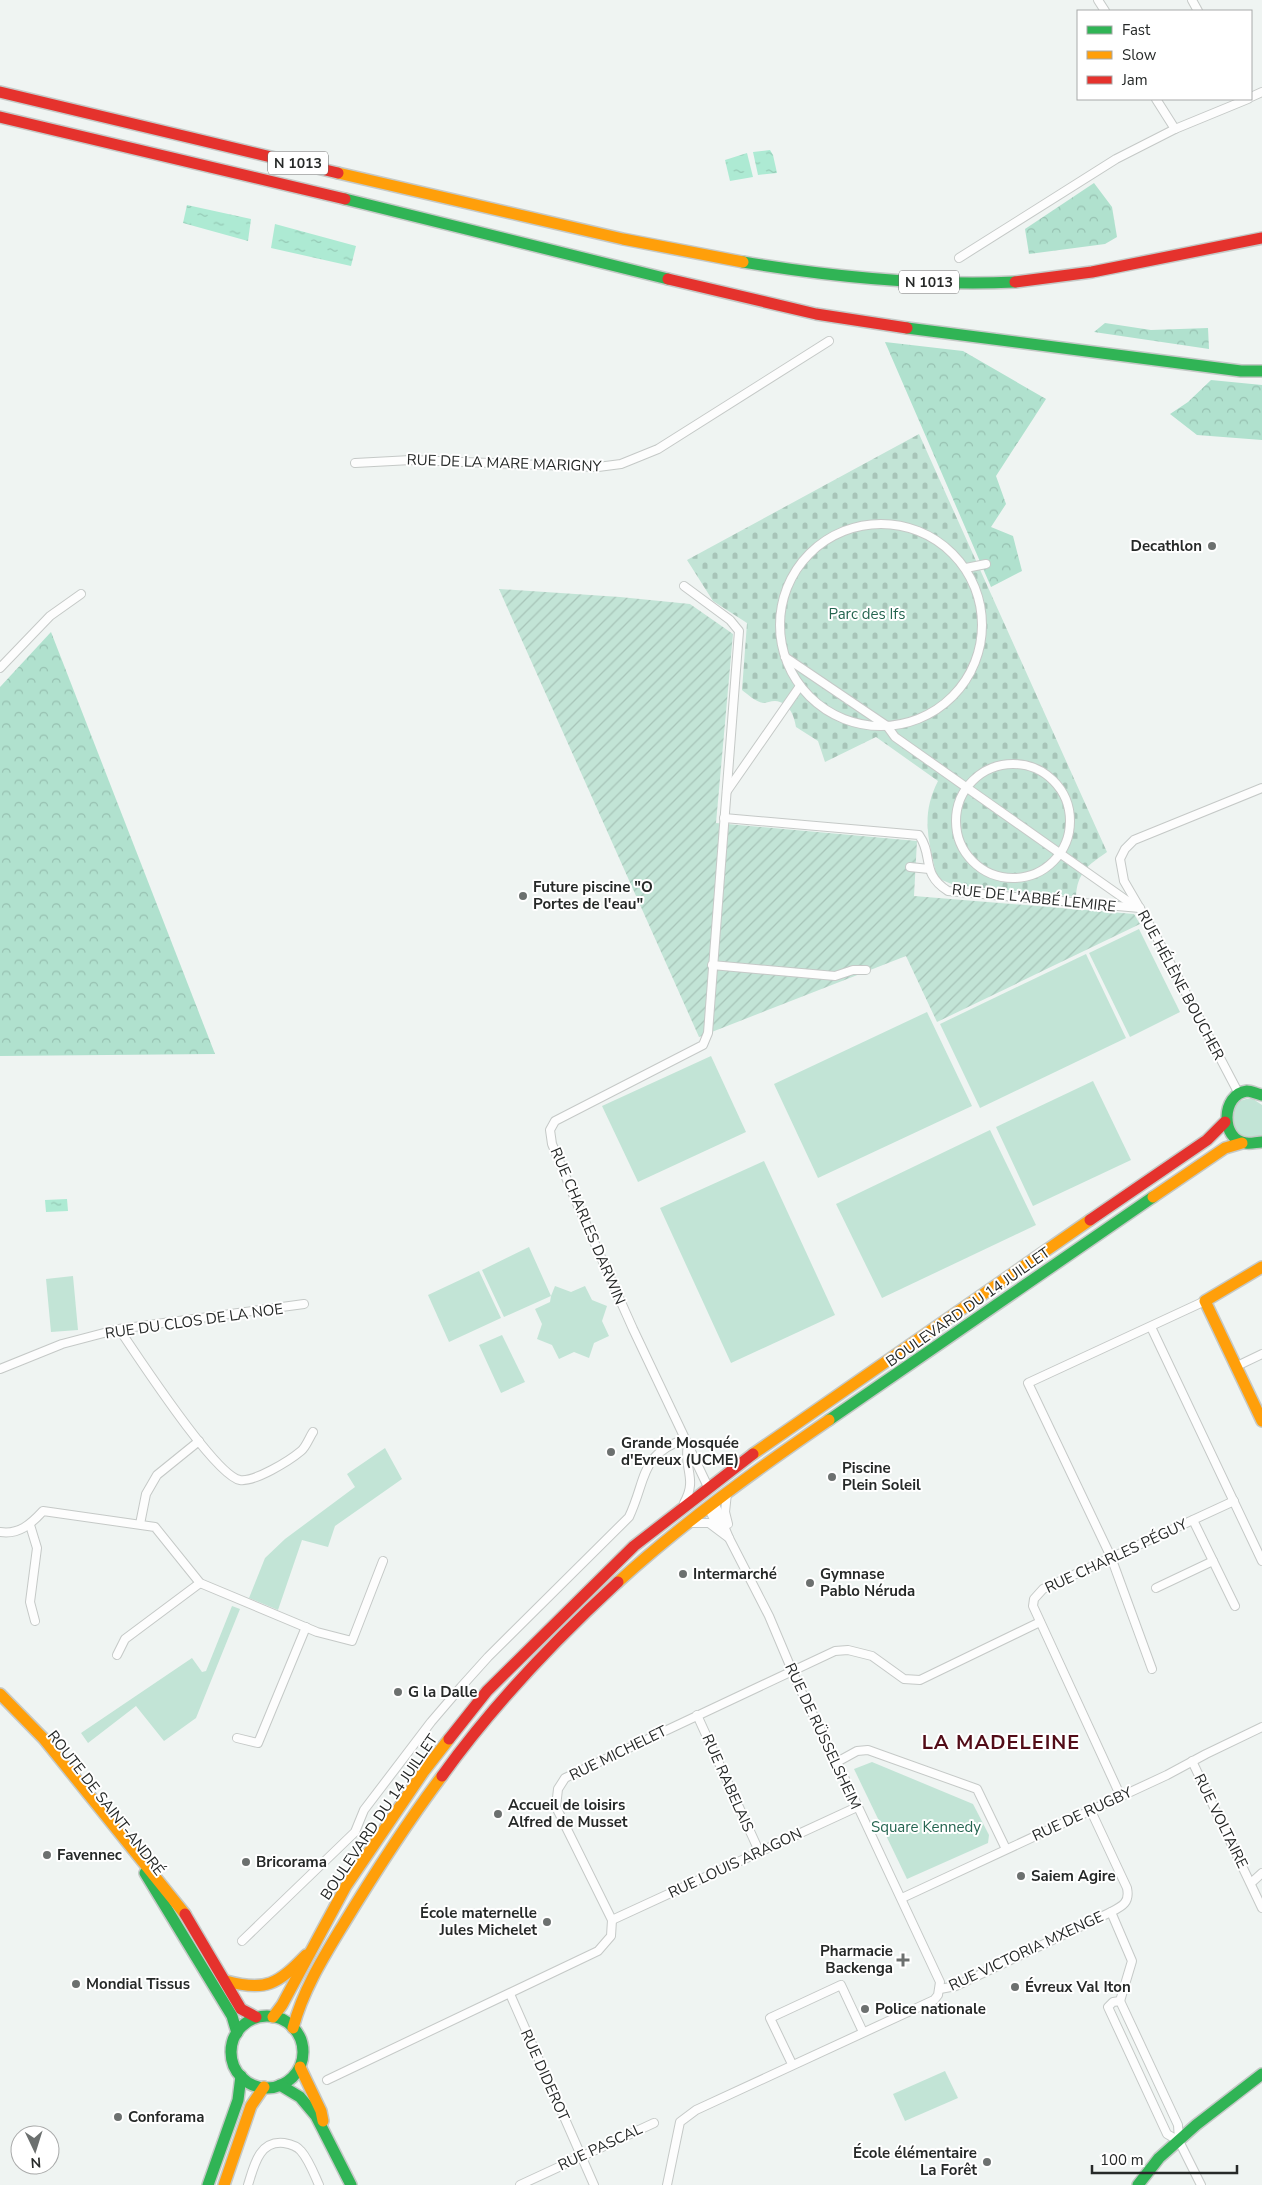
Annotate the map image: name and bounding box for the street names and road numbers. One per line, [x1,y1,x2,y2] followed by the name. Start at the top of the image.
[268,152,328,174] road number: N 1013
[899,270,959,294] road number: N 1013
[406,450,603,476] street label: RUE DE LA MARE MARIGNY
[951,879,1117,917] street label: RUE DE L'ABBÉ LEMIRE
[1133,907,1229,1063] street label: RUE HÉLÈNE BOUCHER
[546,1144,630,1308] street label: RUE CHARLES DARWIN
[882,1243,1054,1371] street label: BOULEVARD DU 14 JUILLET
[104,1299,284,1343] street label: RUE DU CLOS DE LA NOE
[1042,1514,1191,1598] street label: RUE CHARLES PÉGUY
[780,1660,866,1812] street label: RUE DE RÜSSELSHEIM
[566,1721,670,1785] street label: RUE MICHELET
[43,1726,169,1880] street label: ROUTE DE SAINT-ANDRÉ
[316,1730,442,1904] street label: BOULEVARD DU 14 JUILLET
[697,1731,759,1835] street label: RUE RABELAIS
[1189,1770,1253,1872] street label: RUE VOLTAIRE
[1029,1782,1136,1846] street label: RUE DE RUGBY
[665,1823,805,1903] street label: RUE LOUIS ARAGON
[946,1906,1106,1996] street label: RUE VICTORIA MXENGE
[516,2026,574,2124] street label: RUE DIDEROT
[555,2119,645,2175] street label: RUE PASCAL

